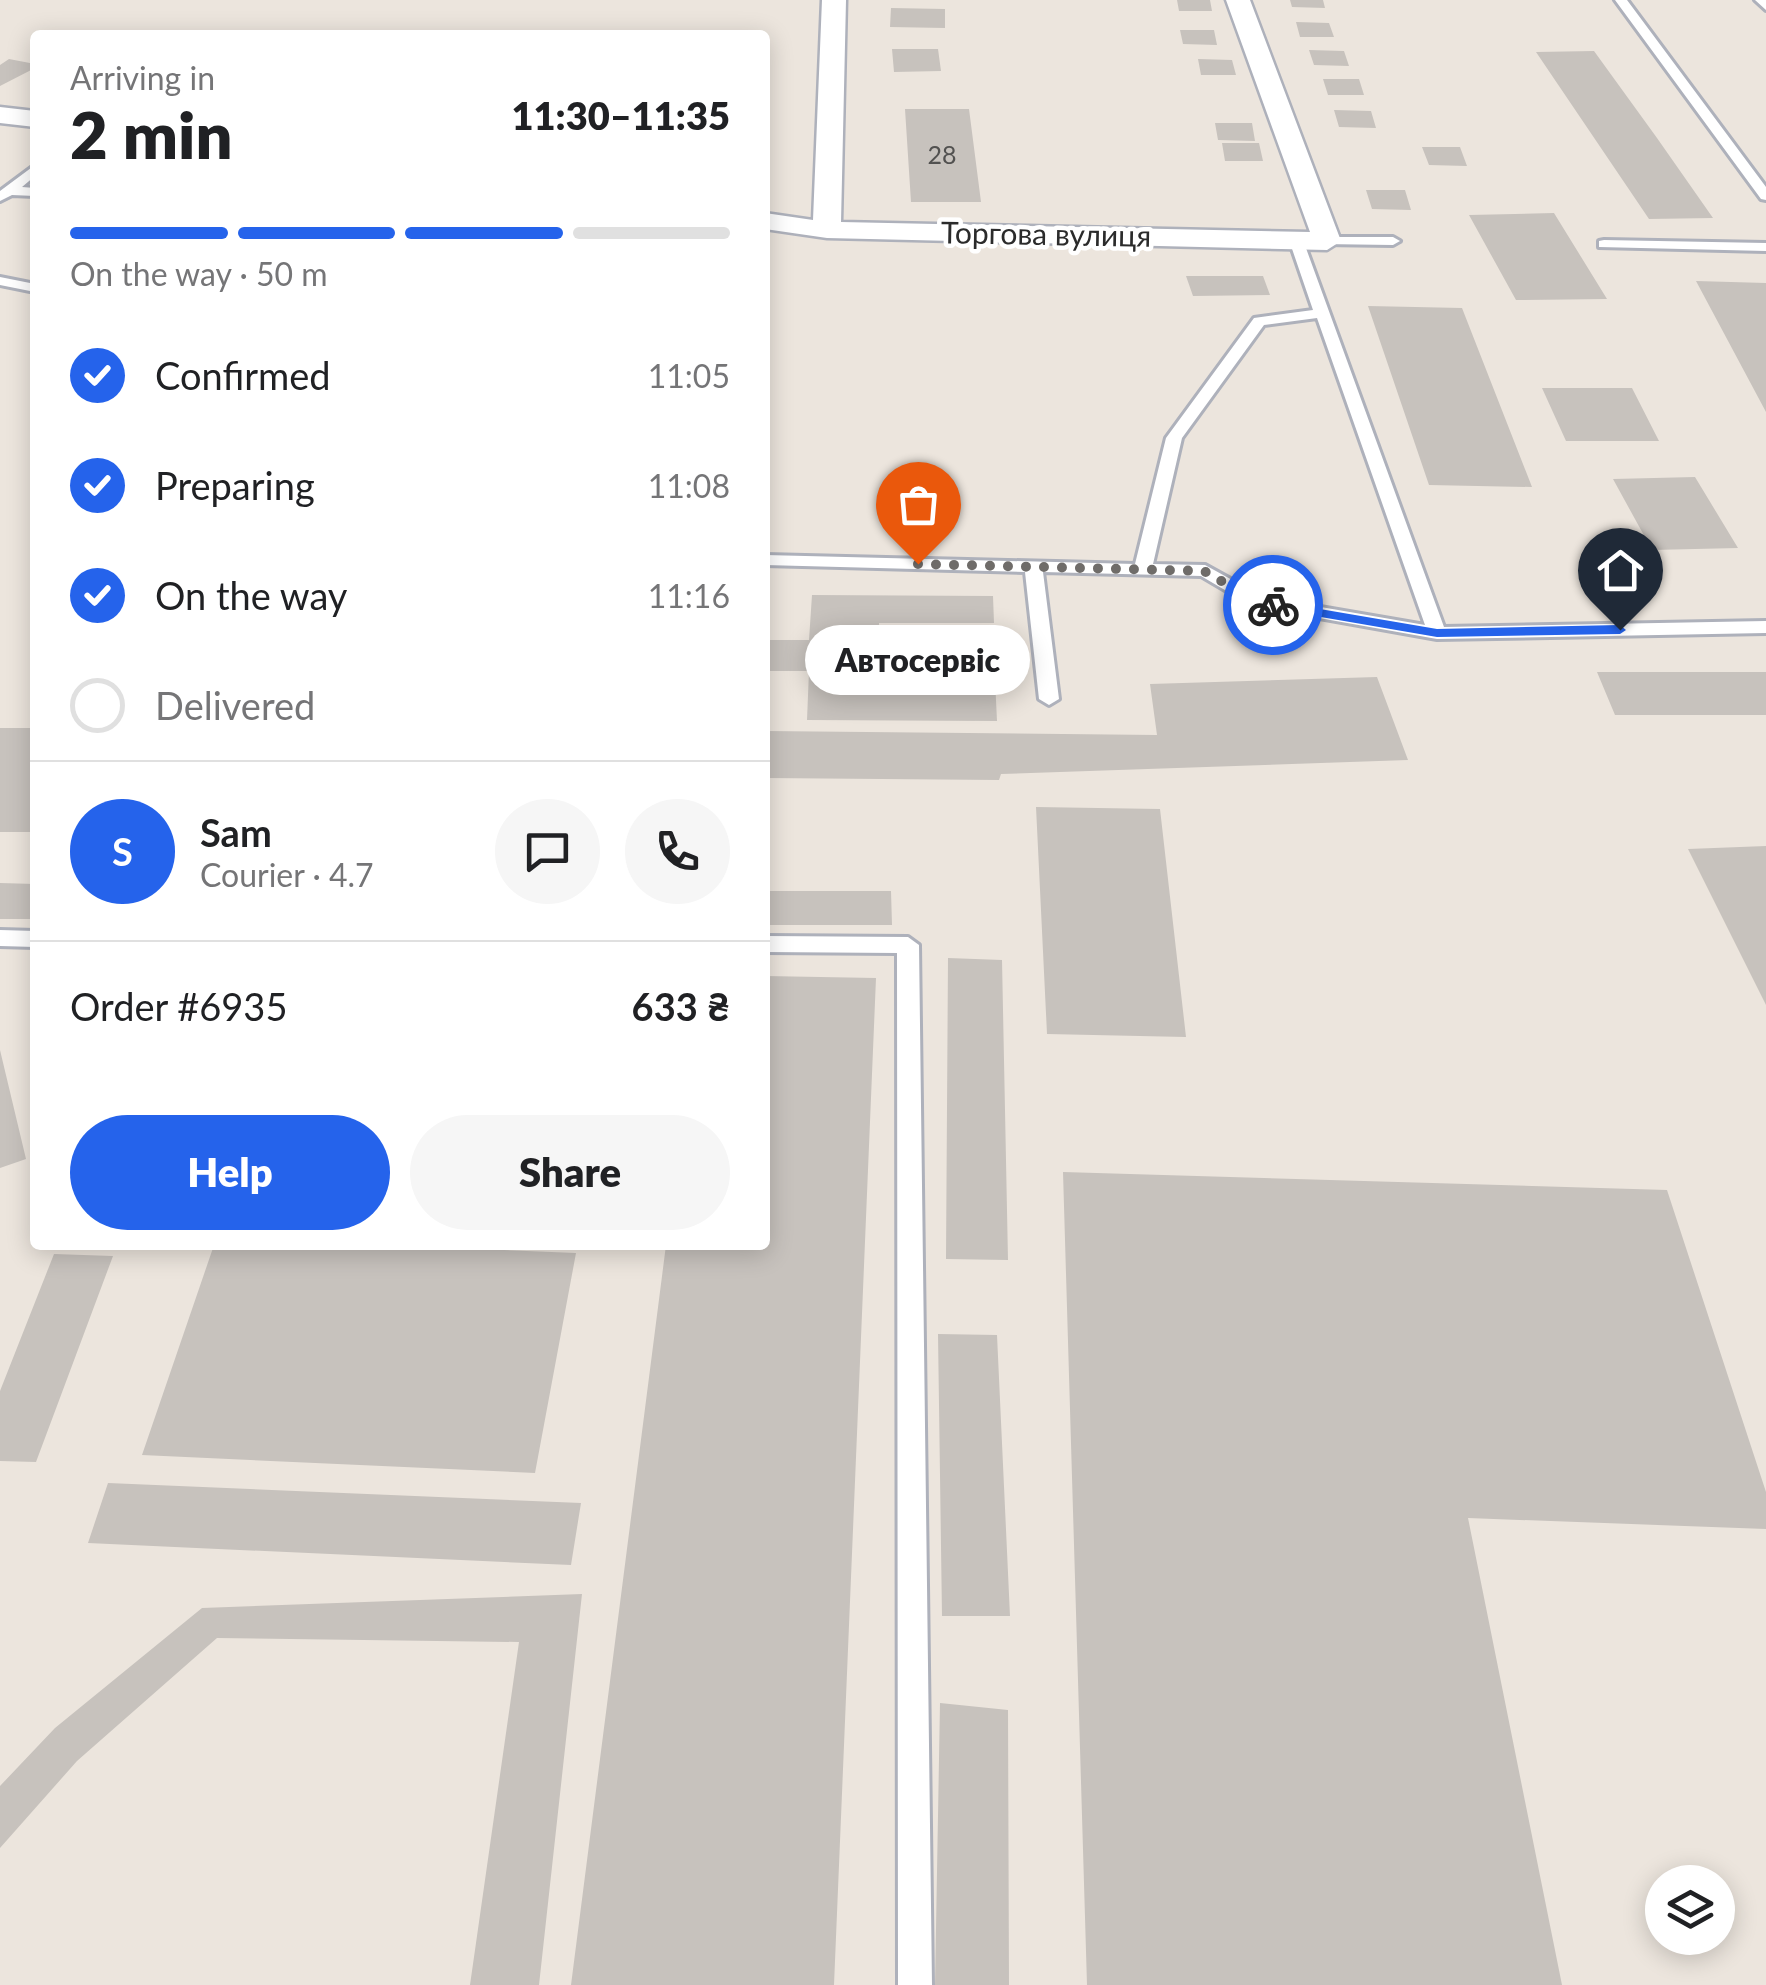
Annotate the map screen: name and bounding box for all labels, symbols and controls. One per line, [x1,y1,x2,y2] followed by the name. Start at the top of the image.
[70,58,215,97] text: Arriving in
[511,92,730,138] text: 11:30–11:35
[70,95,232,173] text: 2 min
[927,139,957,169] house number: 28
[941,213,1152,253] street label: Торгова вулиця
[70,254,328,293] text: On the way · 50 m
[70,348,125,403] icon: check
[155,352,331,398] text: Confirmed
[648,356,730,395] text: 11:05
[70,458,125,513] icon: check
[155,462,315,508] text: Preparing
[876,462,961,565] pin
[648,466,730,505] text: 11:08
[891,477,946,532] icon: bag
[1578,528,1663,631] pin
[1593,543,1648,598] icon: home
[1223,555,1323,655] courier
[70,568,125,623] icon: check
[155,572,347,618] text: On the way
[648,576,730,615] text: 11:16
[1246,578,1301,633] icon: bike
[806,624,1030,694] callout: Автосервіс
[835,640,1000,679] text: Автосервіс
[155,682,315,728] text: Delivered
[495,799,600,904] button: chat
[625,799,730,904] button: phone
[200,809,272,855] text: Sam
[112,828,133,874] text: S
[200,855,374,894] text: Courier · 4.7
[70,983,287,1029] text: Order #6935
[632,983,730,1029] text: 633 ₴
[70,1115,390,1230] button: Help
[410,1115,730,1230] button: Share
[1645,1865,1735,1955] map controls
[1645,1865,1735,1955] button: layers

